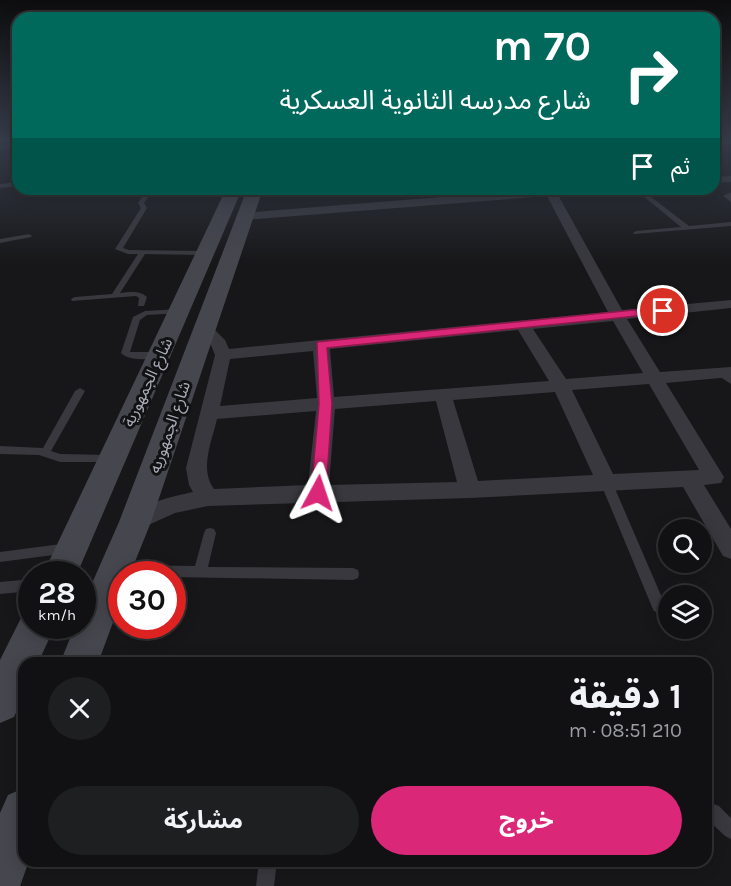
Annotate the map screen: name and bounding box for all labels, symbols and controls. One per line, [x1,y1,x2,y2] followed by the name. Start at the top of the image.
[493,21,591,71] text: 70 m
[612,36,690,114] icon: right
[279,84,591,116] text: شارع مدرسه الثانوية العسكرية
[626,150,659,183] icon: arrive
[671,154,690,180] text: ثم
[637,285,688,336] pin
[646,294,679,327] icon: arrive
[119,335,179,431] street label: شارع الجمهورية
[145,379,197,477] street label: شارع الجمهوريه
[286,461,350,525] position arrow
[658,519,712,639] map controls
[658,519,712,573] button: search
[108,561,186,639] speed limit sign: 30
[38,575,76,611] text: 28
[658,585,712,639] button: layers
[38,606,76,624] text: km/h
[569,675,682,717] text: 1 دقيقة
[48,677,111,740] button: close
[569,719,682,742] text: 210 m · 08:51
[48,786,359,855] button: مشاركة
[371,786,682,855] button: خروج

